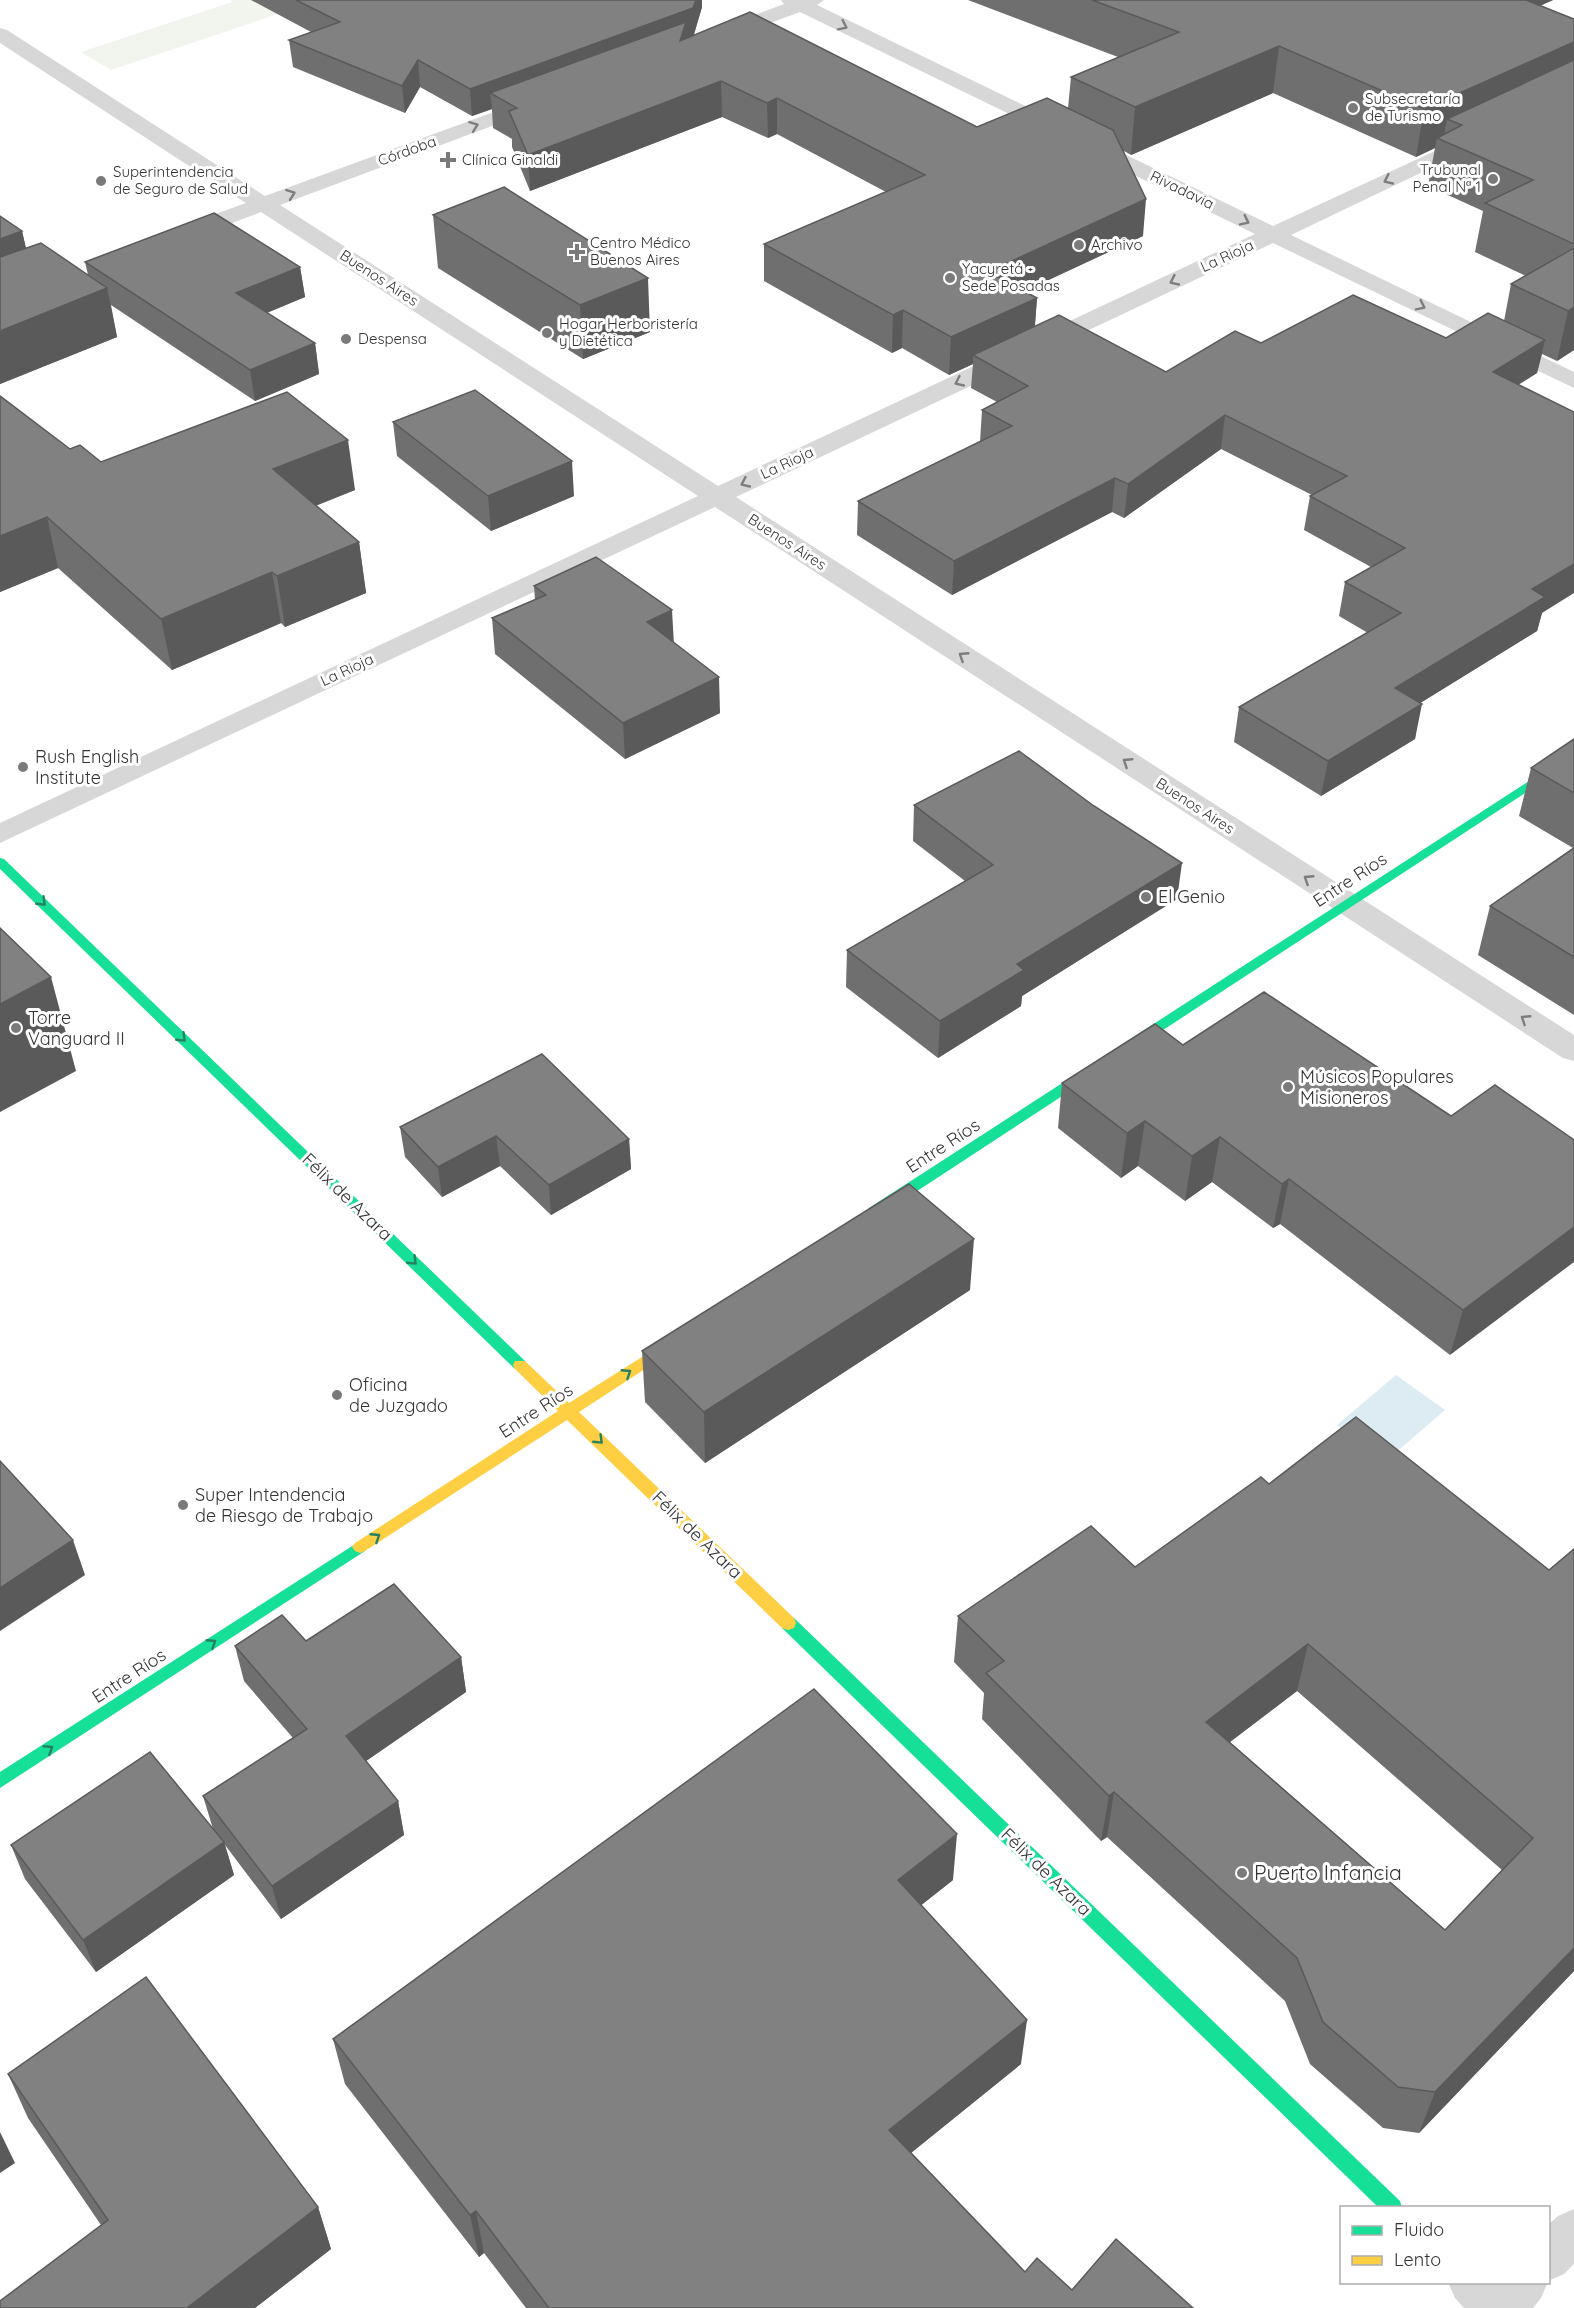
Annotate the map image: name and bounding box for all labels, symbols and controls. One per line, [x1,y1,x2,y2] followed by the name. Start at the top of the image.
[837,18,848,30] one-way arrow
[1365,89,1461,125] place label: Subsecretaría de Turismo
[1346,101,1360,115] marker: Subsecretaría de Turismo
[468,120,479,133] one-way arrow
[375,131,439,170] street label: Córdoba
[462,150,558,169] place label: Clínica Ginaldi
[439,151,457,169] marker: Clínica Ginaldi
[1413,160,1481,196] place label: Trubunal Penal Nª 1
[113,162,248,198] place label: Superintendencia de Seguro de Salud
[1147,166,1217,213] street label: Rivadavia
[1486,172,1500,186] marker: Trubunal Penal Nª 1
[1384,173,1395,185] one-way arrow
[94,174,108,188] marker: Superintendencia de Seguro de Salud
[285,188,296,201] one-way arrow
[1239,214,1250,225] one-way arrow
[590,233,691,269] place label: Centro Médico Buenos Aires
[1091,235,1143,254] place label: Archivo
[1197,235,1256,276] street label: La Rioja
[1072,238,1086,252] marker: Archivo
[568,243,586,261] marker: Centro Médico Buenos Aires
[337,245,422,310] street label: Buenos Aires
[962,259,1060,295] place label: Yacyretá - Sede Posadas
[943,271,957,285] marker: Yacyretá - Sede Posadas
[1169,274,1180,286] one-way arrow
[1414,299,1425,311] one-way arrow
[559,314,698,350] place label: Hogar Herboristería y Dietética
[540,326,554,340] marker: Hogar Herboristería y Dietética
[358,329,427,348] place label: Despensa
[339,332,353,346] marker: Despensa
[955,375,966,387] one-way arrow
[757,442,816,483] street label: La Rioja
[740,476,751,488] one-way arrow
[745,509,830,574] street label: Buenos Aires
[317,649,376,690] street label: La Rioja
[959,651,969,663] one-way arrow
[35,745,139,789] place label: Rush English Institute
[1123,757,1133,769] one-way arrow
[16,760,30,774] marker: Rush English Institute
[1153,773,1238,838] street label: Buenos Aires
[1308,847,1391,912] street label: Entre Ríos
[1304,874,1314,886] one-way arrow
[1158,885,1225,908] place label: El Genio
[1139,890,1153,904] marker: El Genio
[35,895,46,906] one-way arrow
[28,1006,125,1050] place label: Torre Vanguard II
[1521,1014,1531,1026] one-way arrow
[9,1021,23,1035] marker: Torre Vanguard II
[176,1031,186,1042] one-way arrow
[1300,1065,1454,1109] place label: Músicos Populares Misioneros
[1281,1080,1295,1094] marker: Músicos Populares Misioneros
[901,1113,984,1178] street label: Entre Ríos
[297,1148,397,1245] street label: Félix de Azara
[407,1254,417,1265] one-way arrow
[621,1369,632,1380] one-way arrow
[349,1373,448,1417] place label: Oficina de Juzgado
[494,1378,577,1443] street label: Entre Ríos
[330,1388,344,1402] marker: Oficina de Juzgado
[591,1433,602,1444] one-way arrow
[195,1483,373,1527] place label: Super Intendencia de Riesgo de Trabajo
[647,1486,747,1583] street label: Félix de Azara
[176,1498,190,1512] marker: Super Intendencia de Riesgo de Trabajo
[370,1532,380,1544] one-way arrow
[206,1639,217,1650] one-way arrow
[87,1643,170,1708] street label: Entre Ríos
[43,1745,53,1757] one-way arrow
[996,1823,1096,1920] street label: Félix de Azara
[1254,1859,1402,1885] place label: Puerto Infancia
[1235,1866,1249,1880] marker: Puerto Infancia
[1340,2206,1550,2284] legend
[1394,2218,1444,2241] text: Fluido
[1394,2248,1441,2271] text: Lento

